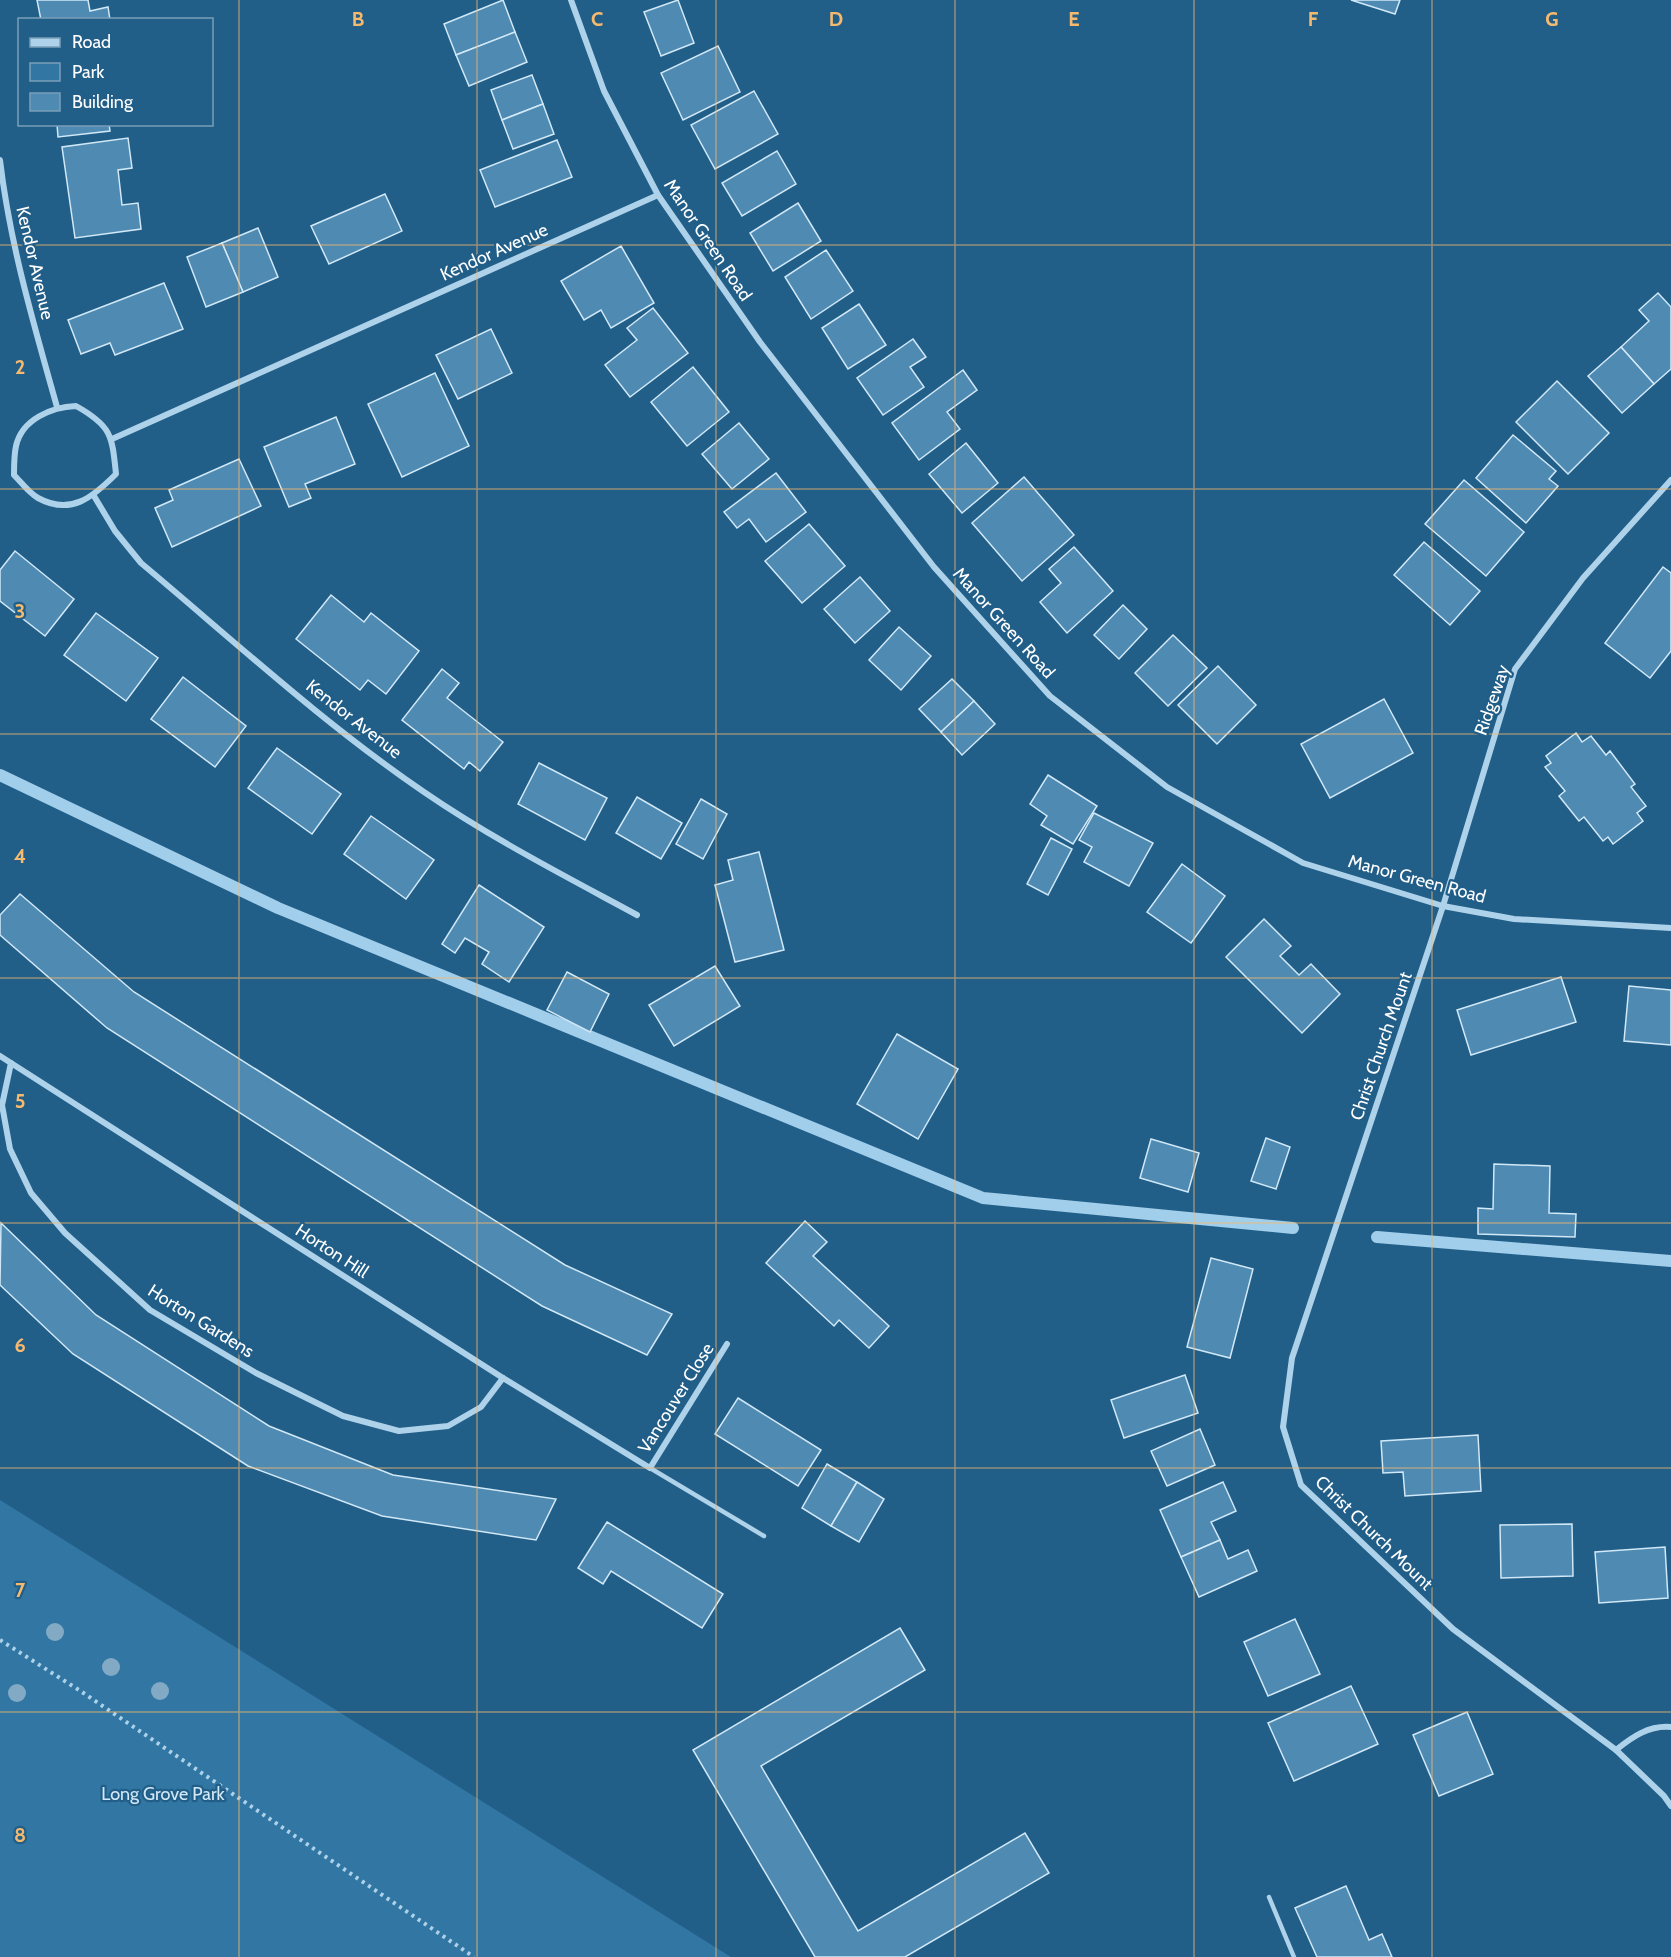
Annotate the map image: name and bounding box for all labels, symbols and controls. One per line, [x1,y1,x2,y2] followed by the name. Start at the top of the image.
[352,7,364,31] text: B
[591,7,603,31] text: C
[829,7,843,31] text: D
[1068,7,1080,31] text: E
[1308,7,1319,31] text: F
[1545,7,1559,31] text: G
[18,18,213,126] legend
[72,31,111,53] text: Road
[72,61,105,83] text: Park
[72,91,134,113] text: Building
[659,175,757,305] street label: Manor Green Road
[11,204,59,322] street label: Kendor Avenue
[437,218,551,286] street label: Kendor Avenue
[15,355,25,379] text: 2
[948,563,1060,683] street label: Manor Green Road
[15,599,25,623] text: 3
[1470,662,1514,738] street label: Ridgeway
[302,675,406,763] street label: Kendor Avenue
[14,844,26,868] text: 4
[1346,850,1488,908] street label: Manor Green Road
[1345,969,1417,1123] street label: Christ Church Mount
[15,1089,25,1113] text: 5
[291,1219,373,1283] street label: Horton Hill
[144,1280,258,1362] street label: Horton Gardens
[14,1333,26,1357] text: 6
[633,1339,719,1457] street label: Vancouver Close
[1310,1471,1438,1595] street label: Christ Church Mount
[15,1578,26,1602] text: 7
[101,1783,226,1805] park label: Long Grove Park
[14,1823,26,1847] text: 8

